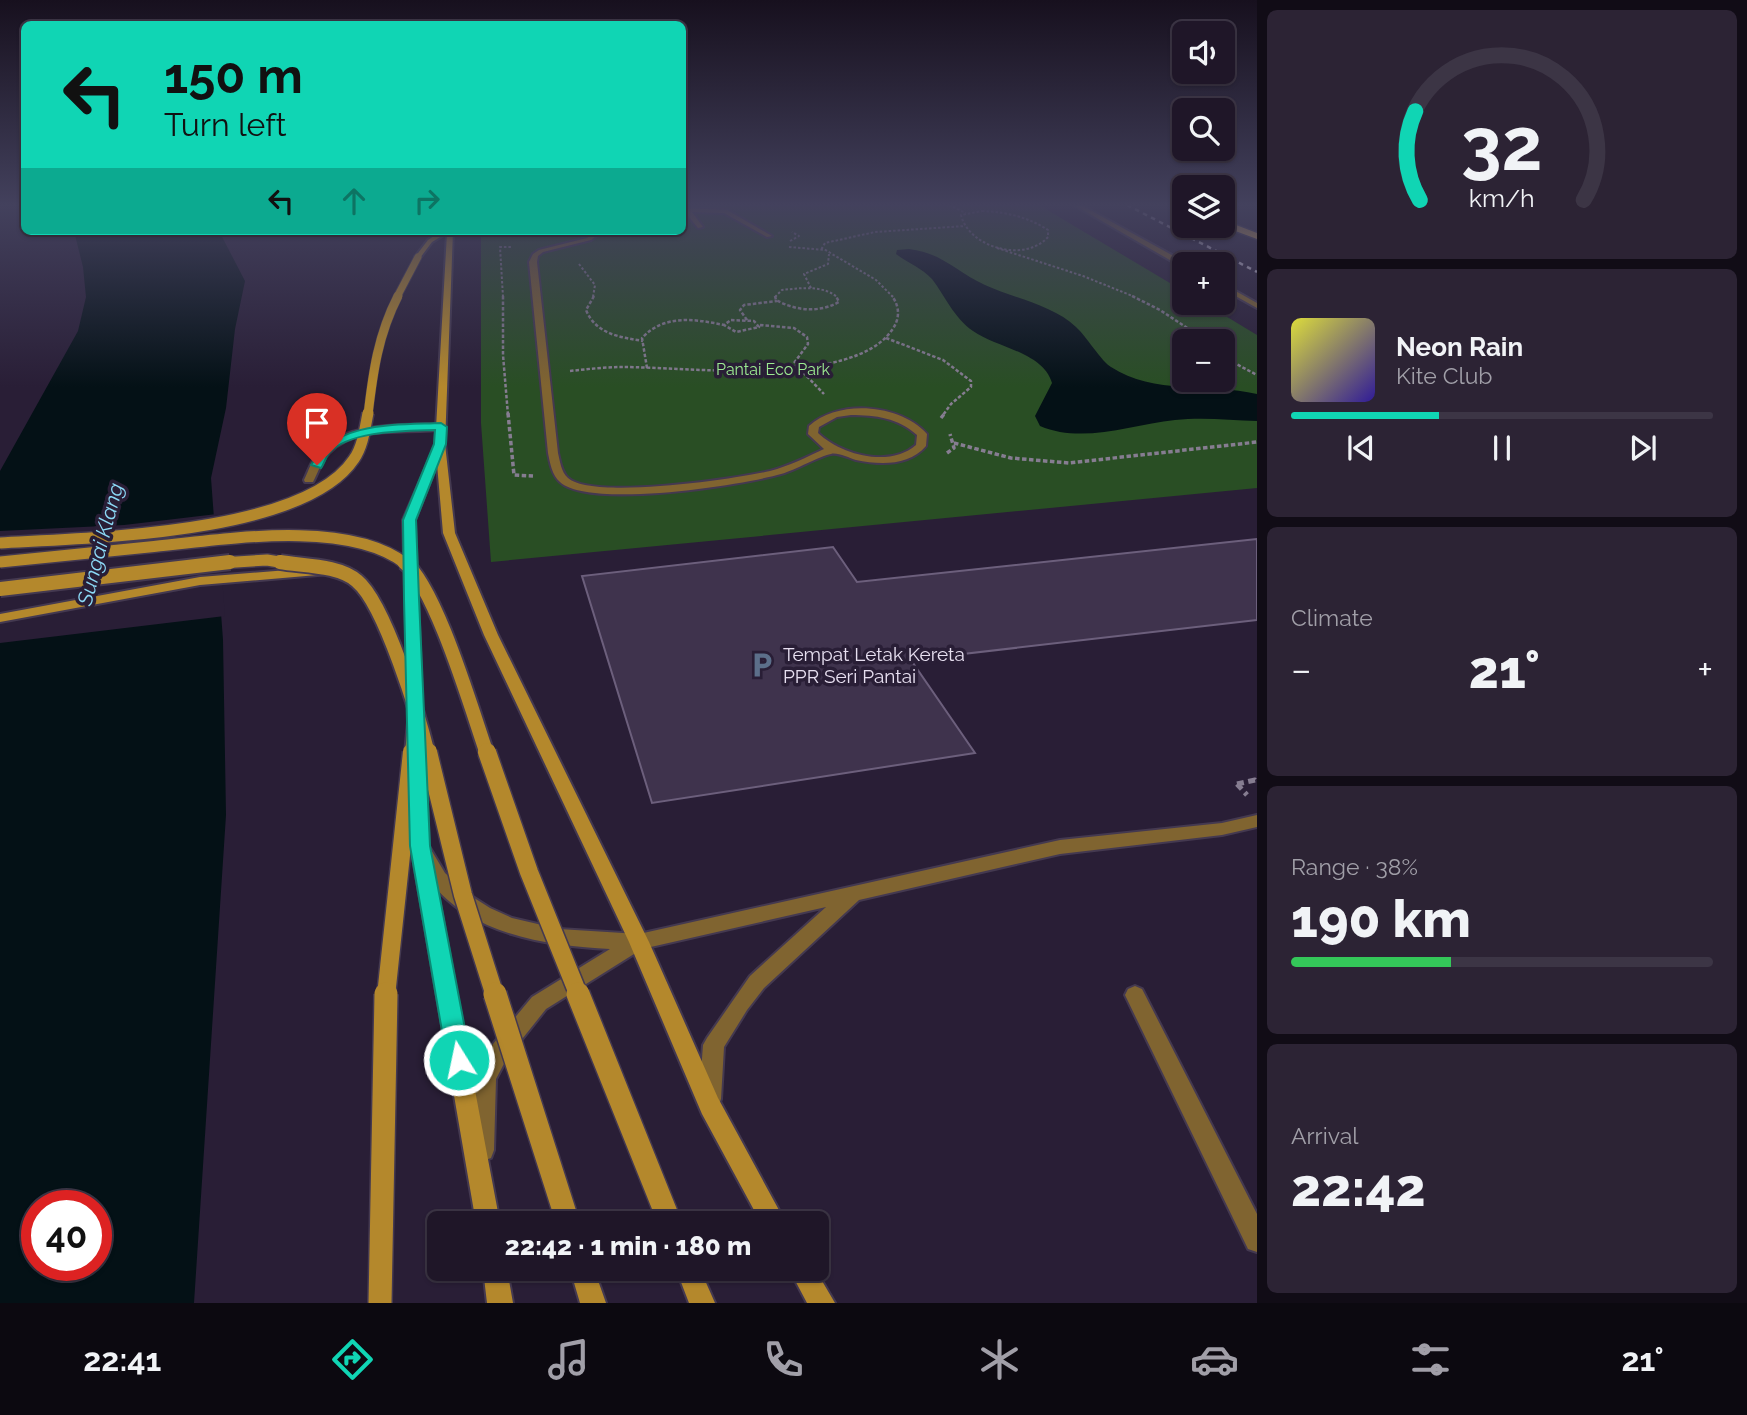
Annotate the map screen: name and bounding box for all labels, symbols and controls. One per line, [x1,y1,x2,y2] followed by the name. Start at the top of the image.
[1172,21,1235,392] map controls
[1172,21,1235,84] button: sound
[164,47,303,104] text: 150 m
[49,49,140,140] icon: left
[1172,98,1235,161] button: search
[1461,103,1543,188] text: 32
[164,106,286,143] text: Turn left
[1172,175,1235,238] button: layers
[262,182,300,220] icon: left
[335,182,373,220] icon: ahead
[408,182,446,220] icon: right
[1469,183,1535,213] text: km/h
[1172,252,1235,315] button: +
[1172,329,1235,392] button: −
[1396,332,1523,362] text: Neon Rain
[716,360,830,379] park label: Pantai Eco Park
[1396,362,1493,389] text: Kite Club
[287,393,347,465] pin
[298,404,336,442] icon: arrive
[1342,429,1380,467] icon: previous
[1483,429,1521,467] icon: pause
[1624,429,1662,467] icon: next
[71,480,128,609] water label: Sungai Klang
[1291,604,1373,631] text: Climate
[1469,639,1540,700] text: 21°
[783,643,965,687] place label: Tempat Letak Kereta PPR Seri Pantai
[1291,647,1311,692] text: −
[1697,647,1713,692] text: +
[747,650,777,680] parking icon: Tempat Letak Kereta PPR Seri Pantai
[1291,853,1418,880] text: Range · 38%
[1291,888,1471,949] text: 190 km
[422,1023,496,1097] position arrow
[1291,1122,1358,1149] text: Arrival
[1291,1157,1426,1218] text: 22:42
[21,1190,112,1281] speed limit sign: 40
[505,1231,751,1261] text: 22:42 · 1 min · 180 m
[328,1335,377,1384] icon: directions
[544,1335,593,1384] icon: music
[759,1335,808,1384] icon: phone
[975,1335,1024,1384] icon: climate
[1190,1335,1239,1384] icon: car
[1406,1335,1455,1384] icon: filters
[83,1341,161,1378] text: 22:41
[1621,1341,1664,1378] text: 21°

